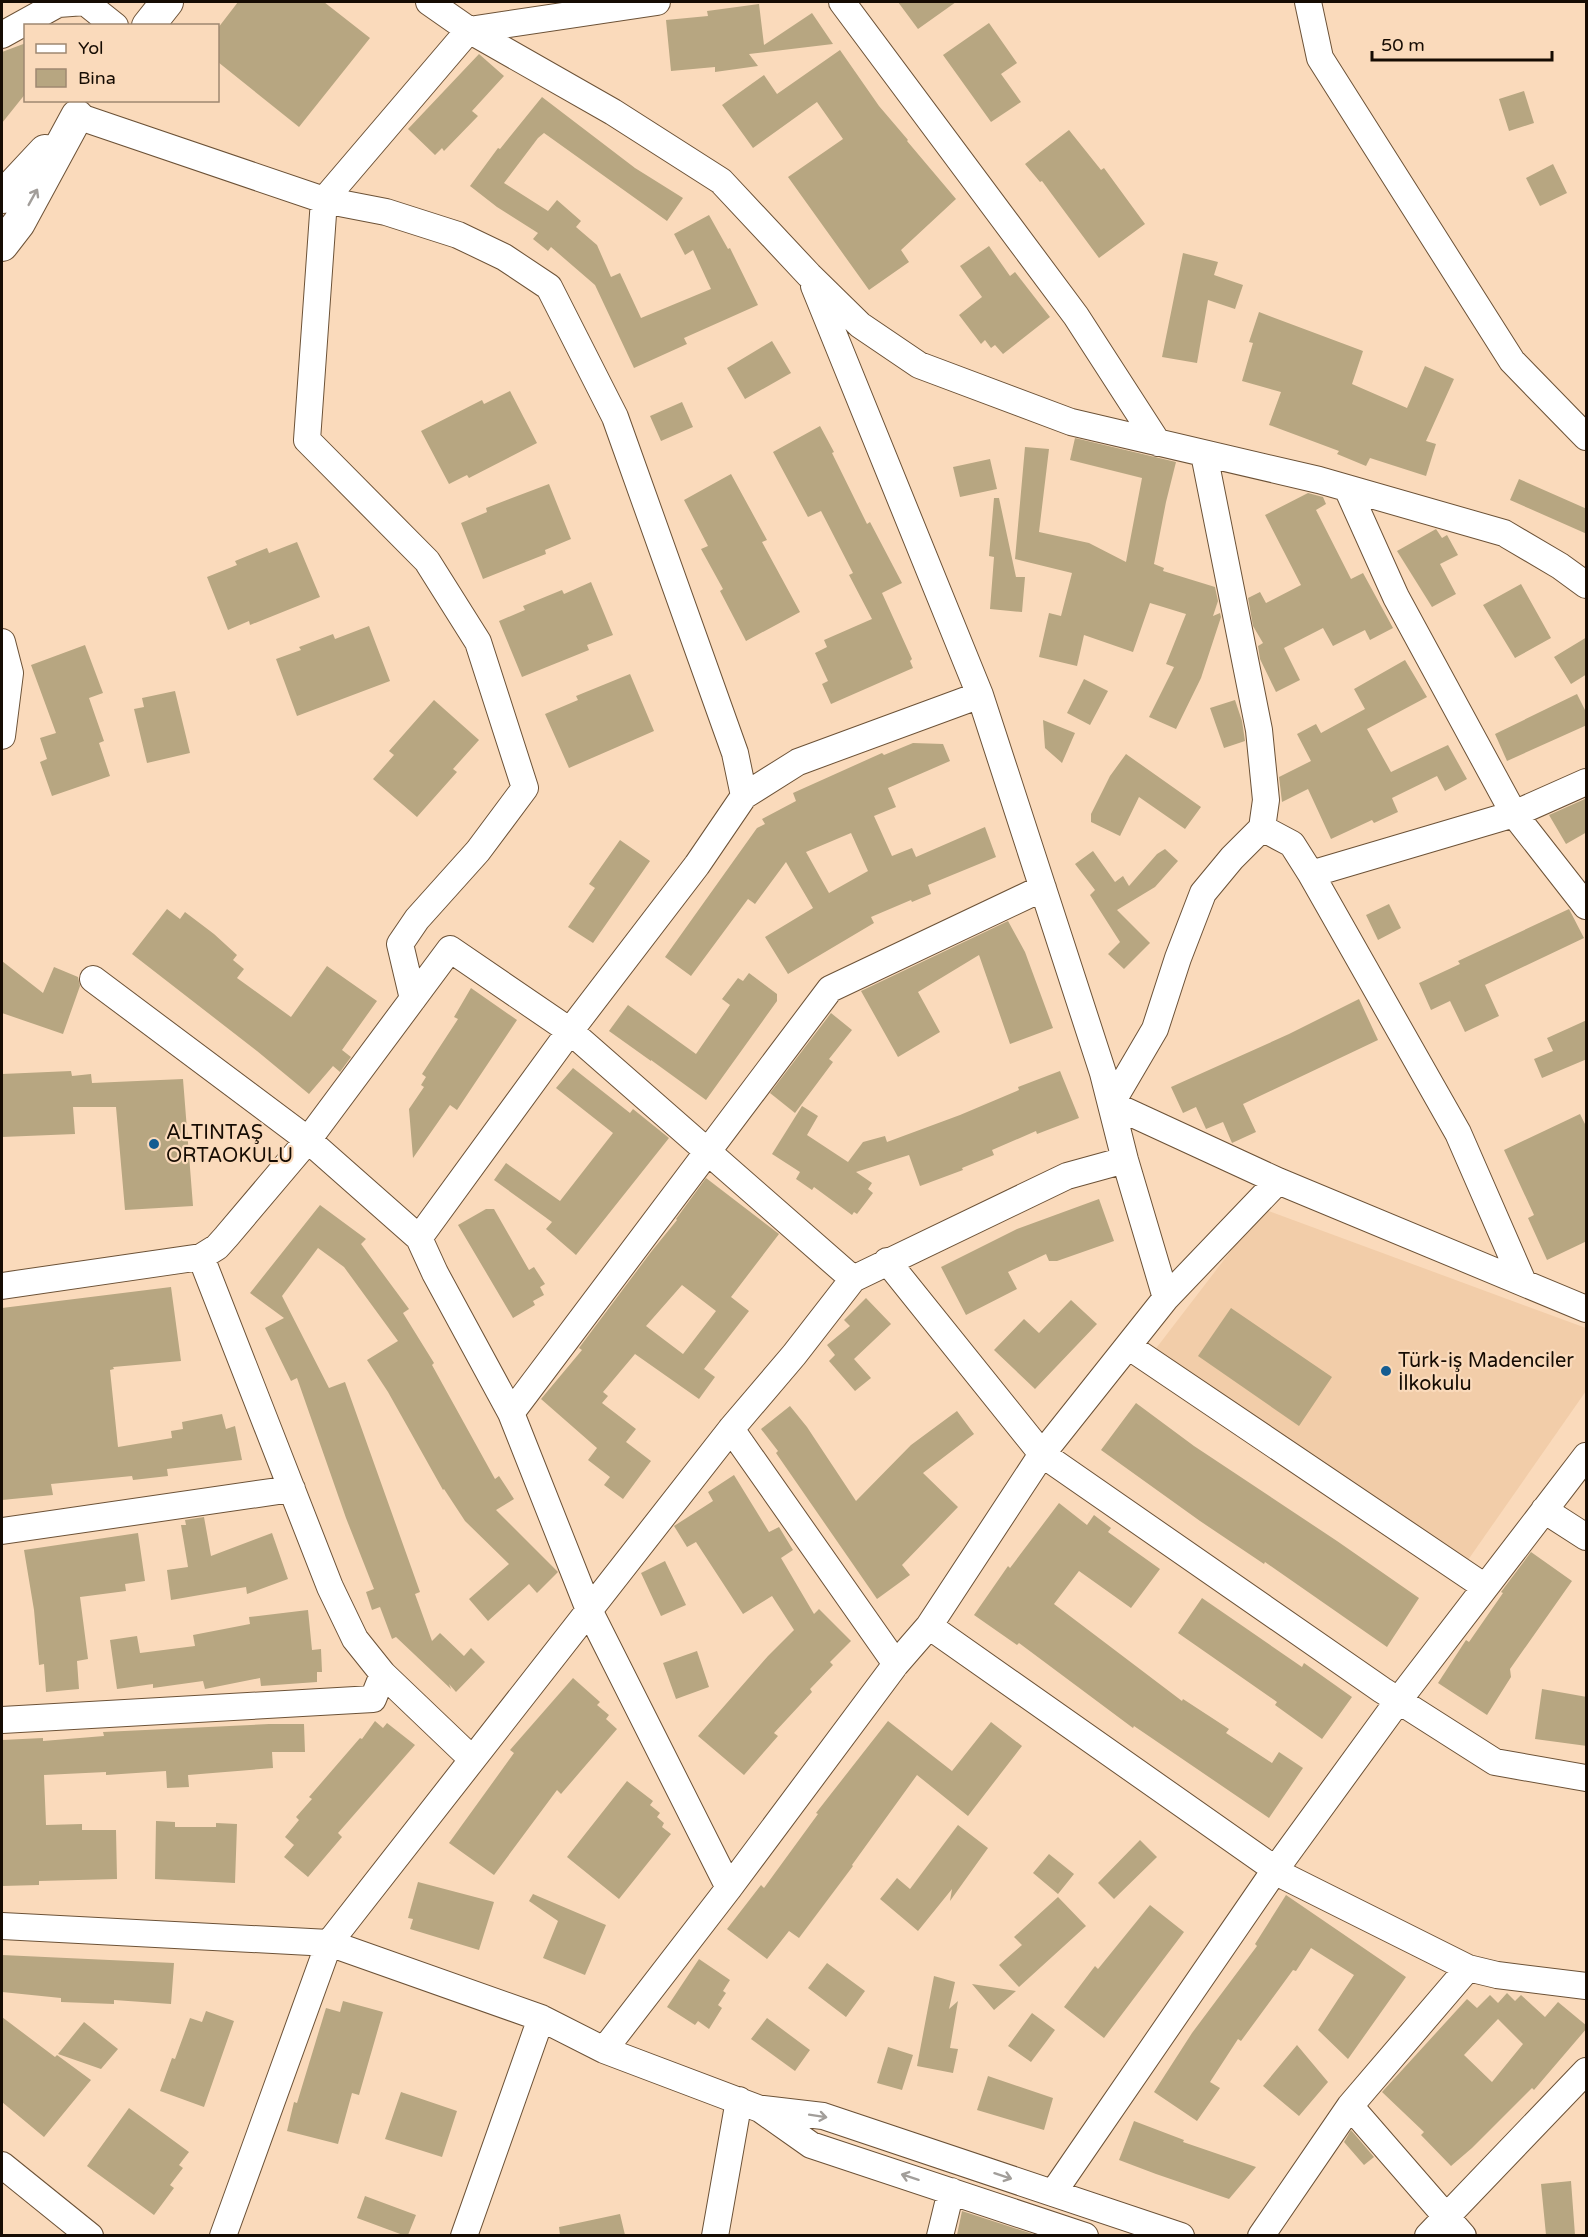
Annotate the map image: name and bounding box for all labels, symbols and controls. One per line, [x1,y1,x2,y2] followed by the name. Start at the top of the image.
[24,24,219,102] legend
[1372,24,1552,62] scale bar
[1381,34,1425,56] text: 50 m
[78,37,104,59] text: Yol
[78,67,116,89] text: Bina
[28,188,39,206] one-way arrow
[166,1121,293,1168] place label: ALTINTAŞ ORTAOKULU
[147,1137,161,1151] marker: ALTINTAŞ ORTAOKULU
[1398,1349,1574,1396] place label: Türk-iş Madenciler İlkokulu
[1379,1364,1393,1378] marker: Türk-iş Madenciler İlkokulu
[807,2111,827,2122] one-way arrow
[901,2171,920,2182] one-way arrow
[993,2172,1012,2183] one-way arrow

